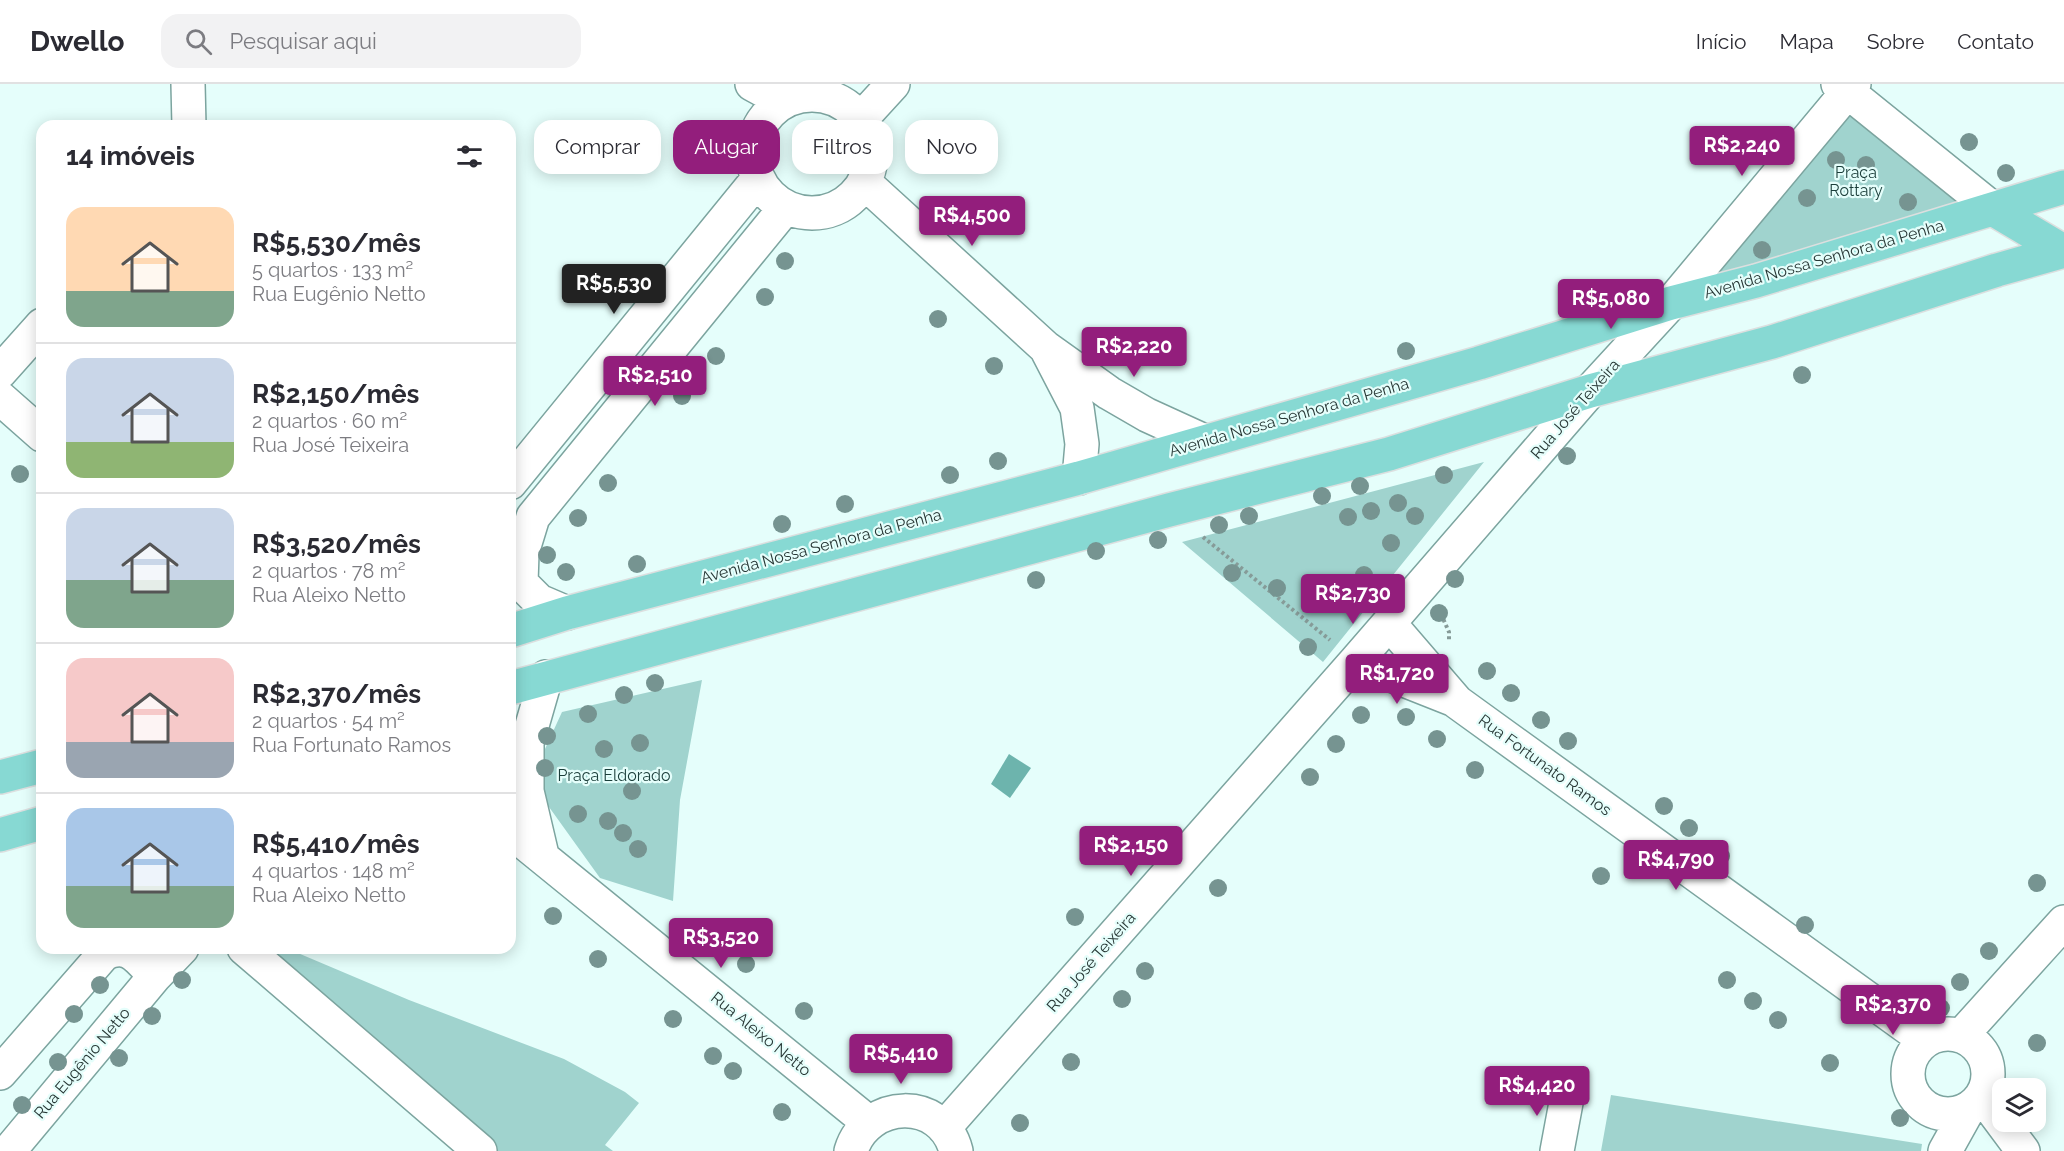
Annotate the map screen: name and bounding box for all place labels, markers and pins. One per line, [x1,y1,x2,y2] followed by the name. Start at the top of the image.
[1687,126,1797,177] pin: R$2,240
[917,196,1027,247] pin: R$4,500
[559,264,669,315] pin: R$5,530
[1556,279,1666,330] pin: R$5,080
[1079,327,1189,378] pin: R$2,220
[600,356,710,407] pin: R$2,510
[1298,574,1408,625] pin: R$2,730
[1342,654,1452,705] pin: R$1,720
[1076,826,1186,877] pin: R$2,150
[1621,840,1731,891] pin: R$4,790
[666,918,776,969] pin: R$3,520
[1838,985,1948,1036] pin: R$2,370
[846,1034,956,1085] pin: R$5,410
[1482,1066,1592,1117] pin: R$4,420

